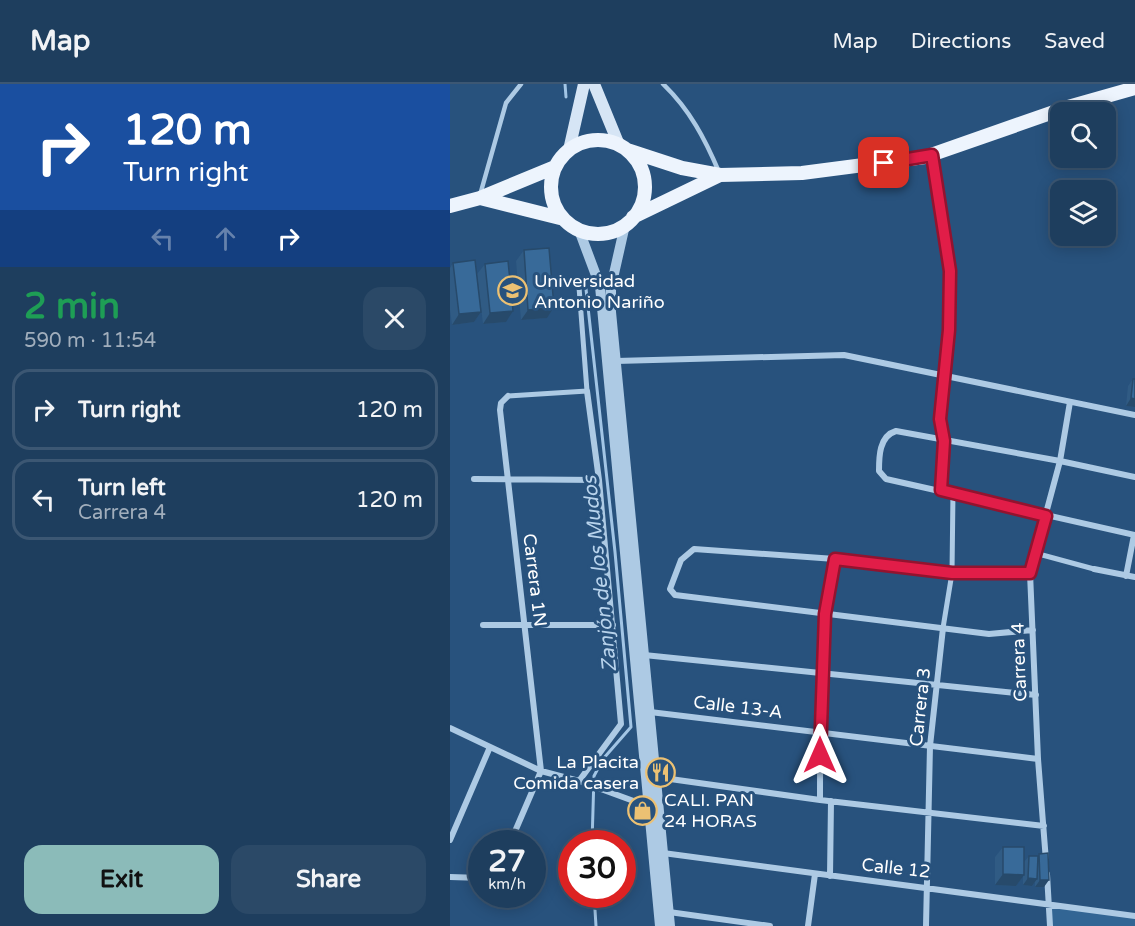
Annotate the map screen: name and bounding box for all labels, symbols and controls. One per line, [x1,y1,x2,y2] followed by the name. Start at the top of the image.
[30,24,90,58] text: Map
[832,29,878,54] text: Map
[911,29,1011,54] text: Directions
[1044,29,1105,54] text: Saved
[1050,102,1116,246] map controls
[1050,102,1116,168] button: search
[123,105,252,156] text: 120 m
[24,108,102,186] icon: right
[858,137,909,188] pin
[867,146,900,179] icon: arrive
[123,156,249,189] text: Turn right
[1050,180,1116,246] button: layers
[146,222,179,255] icon: left
[209,222,242,255] icon: ahead
[272,222,305,255] icon: right
[534,270,665,313] place label: Universidad Antonio Nariño
[497,275,529,307] school or university icon: Universidad Antonio Nariño
[24,285,120,328] text: 2 min
[363,287,426,350] button: close
[24,329,156,353] text: 590 m · 11:54
[27,393,60,426] icon: right
[78,397,180,423] text: Turn right
[356,397,423,423] text: 120 m
[578,473,622,673] water label: Zanjón de los Mudos
[78,475,166,501] text: Turn left
[27,483,60,516] icon: left
[356,487,423,513] text: 120 m
[78,501,166,525] text: Carrera 4
[518,532,552,628] street label: Carrera 1N
[1007,622,1031,702] street label: Carrera 4
[905,666,935,748] street label: Carrera 3
[692,691,784,723] street label: Calle 13-A
[788,723,852,787] position arrow
[513,751,639,794] place label: La Placita Comida casera
[644,756,676,788] restaurant icon: La Placita Comida casera
[664,789,757,832] place label: CALI. PAN 24 HORAS
[627,794,659,826] shop icon: CALI. PAN 24 HORAS
[558,830,636,908] speed limit sign: 30
[488,843,526,880] text: 27
[24,845,219,914] button: Exit
[231,845,426,914] button: Share
[861,853,931,883] street label: Calle 12
[488,875,526,893] text: km/h

